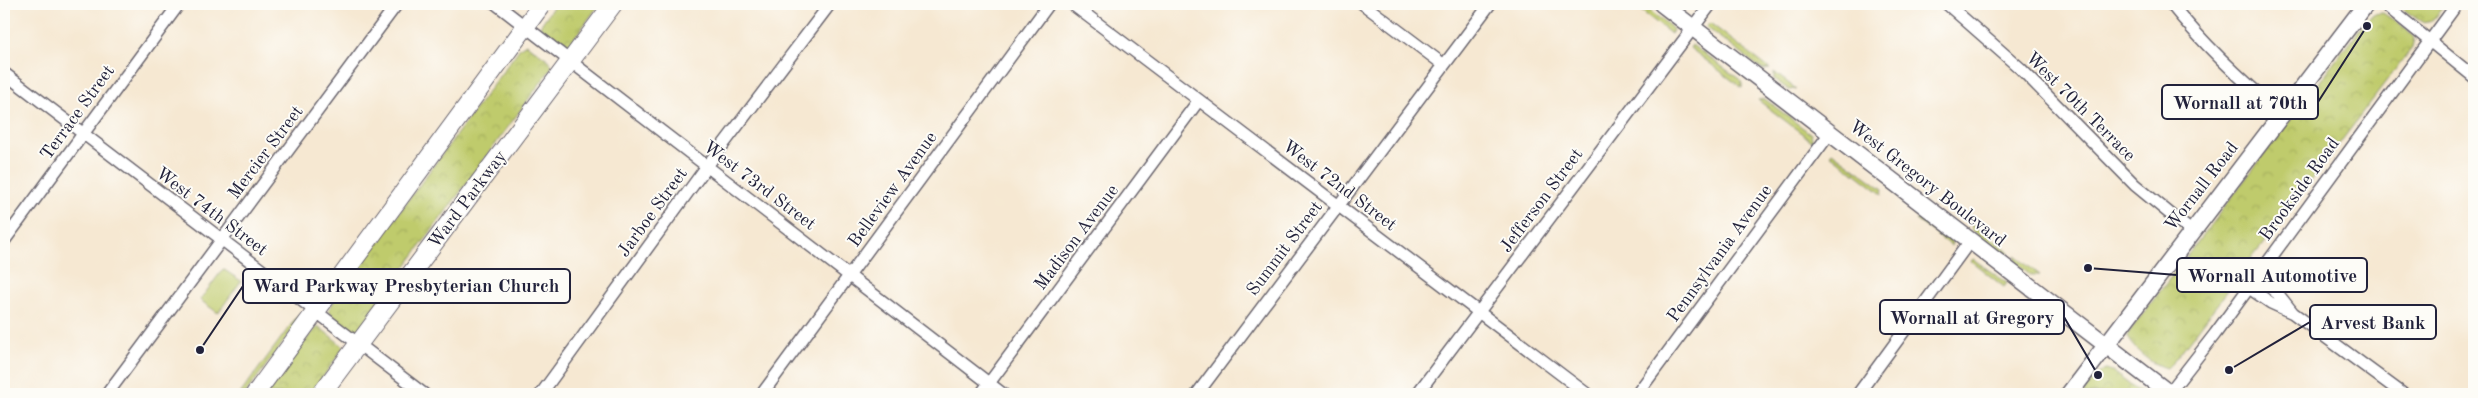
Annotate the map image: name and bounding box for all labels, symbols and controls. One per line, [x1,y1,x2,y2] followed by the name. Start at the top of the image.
[2022,48,2139,165] street label: West 70th Terrace
[37,62,118,163] street label: Terrace Street
[2162,85,2318,119] callout: Wornall at 70th
[2172,95,2308,114] text: Wornall at 70th
[225,103,307,203] street label: Mercier Street
[1846,117,2009,250] street label: West Gregory Boulevard
[845,129,941,251] street label: Belleview Avenue
[2257,135,2343,244] street label: Brookside Road
[1279,137,1400,234] street label: West 72nd Street
[700,138,819,234] street label: West 73rd Street
[2162,139,2242,234] street label: Wornall Road
[1497,145,1587,256] street label: Jefferson Street
[425,147,511,252] street label: Ward Parkway
[152,164,271,260] street label: West 74th Street
[615,165,691,260] street label: Jarboe Street
[1031,182,1122,294] street label: Madison Avenue
[1664,182,1776,326] street label: Pennsylvania Avenue
[1244,198,1326,299] street label: Summit Street
[2177,258,2367,292] callout: Wornall Automotive
[2187,268,2357,287] text: Wornall Automotive
[243,269,570,303] callout: Ward Parkway Presbyterian Church
[253,278,560,297] text: Ward Parkway Presbyterian Church
[1880,300,2064,334] callout: Wornall at Gregory
[2310,305,2436,339] callout: Arvest Bank
[1890,310,2054,329] text: Wornall at Gregory
[2320,315,2426,334] text: Arvest Bank

